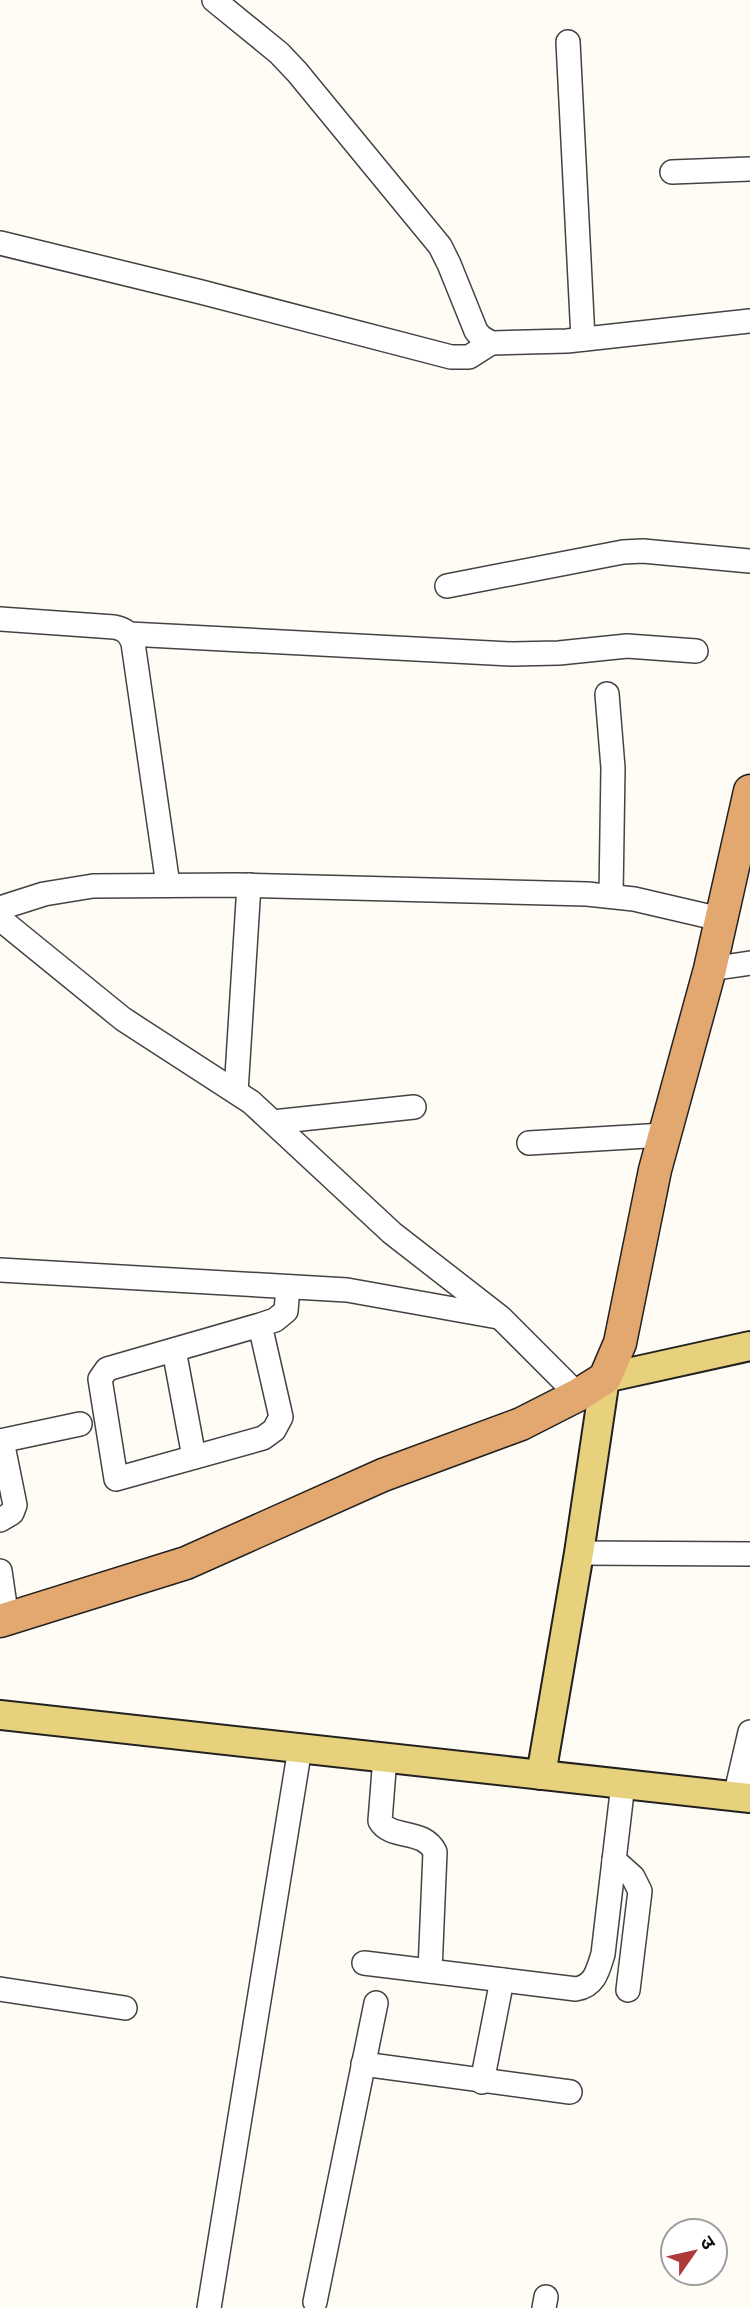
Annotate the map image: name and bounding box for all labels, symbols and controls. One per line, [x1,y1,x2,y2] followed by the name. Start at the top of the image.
[659,2217,729,2287] north arrow
[695,2232,721,2255] text: उ

